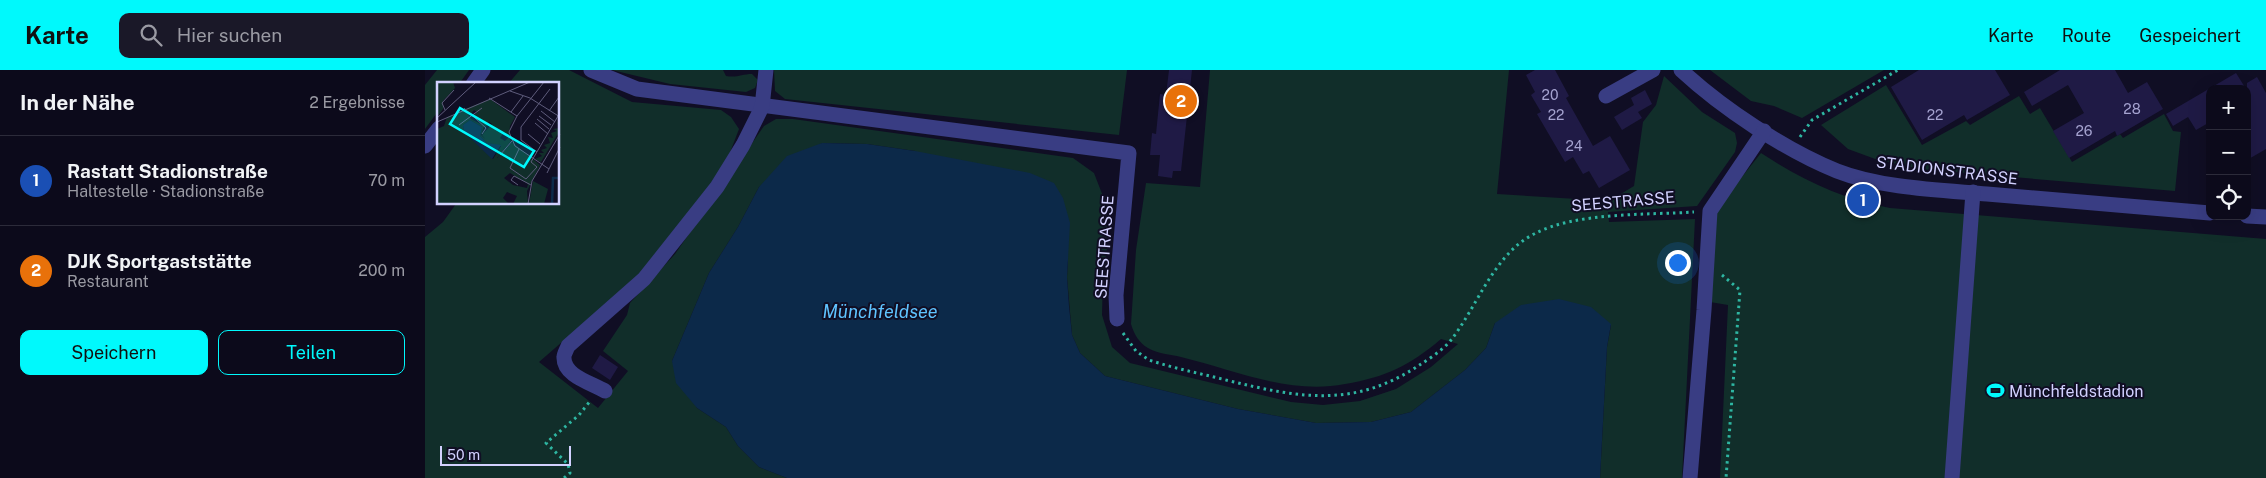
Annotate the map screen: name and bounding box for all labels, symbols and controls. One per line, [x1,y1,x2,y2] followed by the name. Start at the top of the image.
[119,13,469,58] search box
[25,21,89,49] text: Karte
[137,21,165,49] icon: search
[177,24,282,46] text: Hier suchen
[1988,25,2034,46] text: Karte
[2062,25,2111,46] text: Route
[2139,25,2241,46] text: Gespeichert
[437,82,560,205] inset map
[1165,82,1197,120] pin: 2
[2206,85,2251,220] map controls
[2206,85,2251,130] button: +
[1542,87,1558,103] house number: 20
[20,90,135,115] text: In der Nähe
[309,93,405,112] text: 2 Ergebnisse
[2123,101,2141,117] house number: 28
[1548,107,1564,123] house number: 22
[1927,107,1943,123] house number: 22
[2075,123,2093,139] house number: 26
[2206,130,2251,175] button: −
[1565,138,1583,154] house number: 24
[1875,152,2019,189] street label: STADIONSTRASSE
[67,160,268,182] text: Rastatt Stadionstraße
[33,171,39,190] text: 1
[368,171,405,190] text: 70 m
[2206,175,2251,220] button: locate
[1847,181,1879,219] pin: 1
[67,182,264,201] text: Haltestelle · Stadionstraße
[1570,187,1676,215] street label: SEESTRASSE
[1091,194,1118,300] street label: SEESTRASSE
[67,250,252,272] text: DJK Sportgaststätte
[1665,250,1691,276] your location
[31,261,41,280] text: 2
[358,261,405,280] text: 200 m
[67,272,149,291] text: Restaurant
[822,301,938,322] water label: Münchfeldsee
[20,330,208,375] button: Speichern
[218,330,405,375] button: Teilen
[1985,381,2005,401] sports icon: Münchfeldstadion
[2009,382,2143,401] place label: Münchfeldstadion
[440,443,571,466] scale bar
[447,447,480,463] text: 50 m

